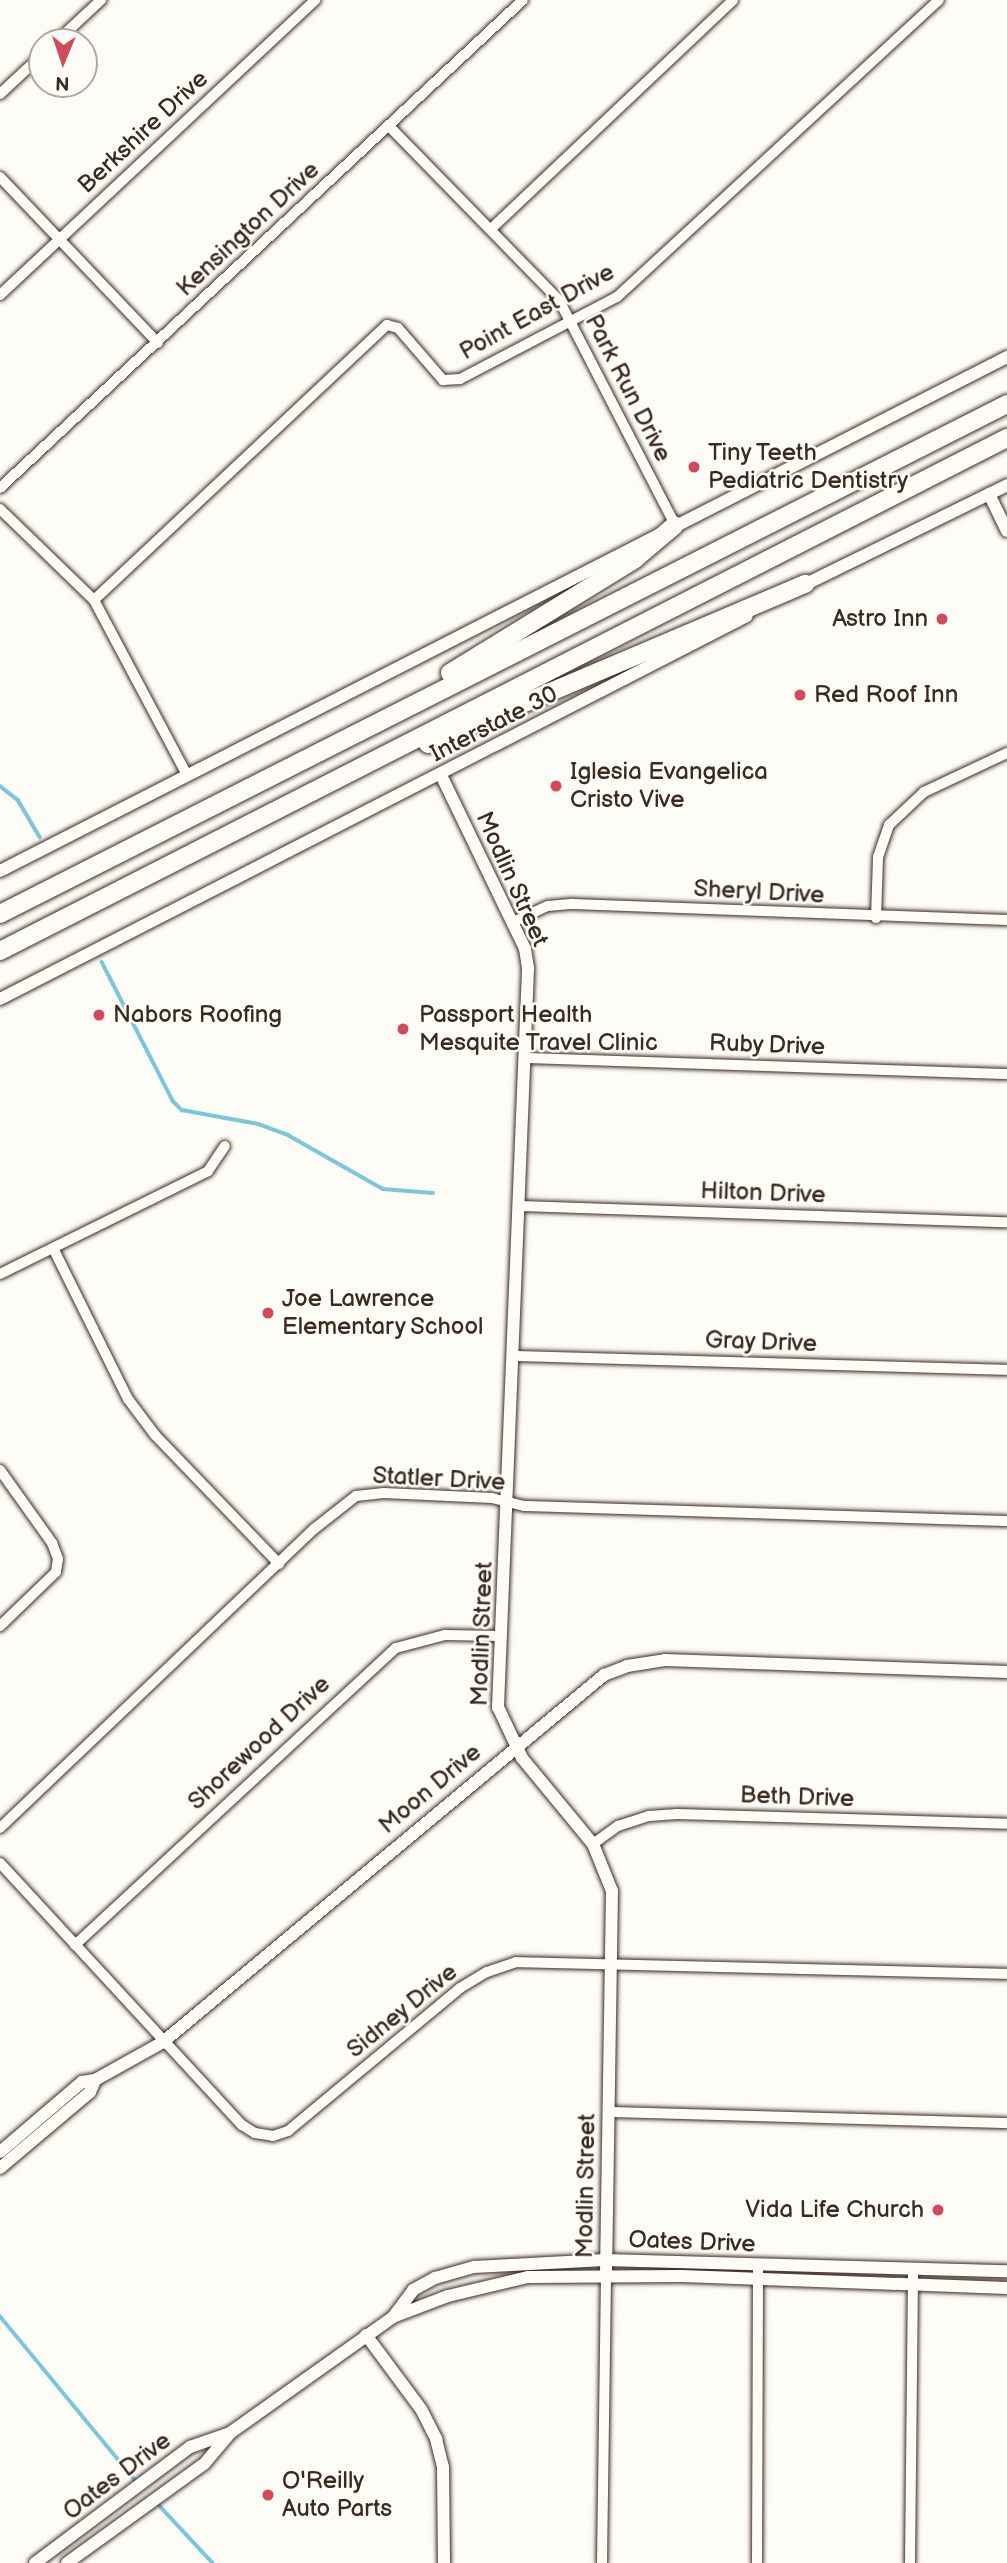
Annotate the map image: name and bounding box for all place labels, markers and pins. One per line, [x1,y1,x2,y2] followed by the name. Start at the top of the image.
[708,439,908,495] place label: Tiny Teeth Pediatric Dentistry
[686,459,702,475] marker: Tiny Teeth Pediatric Dentistry
[832,605,928,633] place label: Astro Inn
[934,611,950,627] marker: Astro Inn
[814,681,958,709] place label: Red Roof Inn
[792,687,808,703] marker: Red Roof Inn
[570,758,768,814] place label: Iglesia Evangelica Cristo Vive
[548,778,564,794] marker: Iglesia Evangelica Cristo Vive
[113,1001,282,1029] place label: Nabors Roofing
[419,1001,658,1057] place label: Passport Health Mesquite Travel Clinic
[91,1007,107,1023] marker: Nabors Roofing
[393,1019,413,1039] marker: Passport Health Mesquite Travel Clinic
[282,1285,485,1341] place label: Joe Lawrence Elementary School
[260,1305,276,1321] marker: Joe Lawrence Elementary School
[745,2196,924,2224] place label: Vida Life Church
[930,2202,946,2218] marker: Vida Life Church
[282,2467,392,2523] place label: O'Reilly Auto Parts
[260,2487,276,2503] marker: O'Reilly Auto Parts

